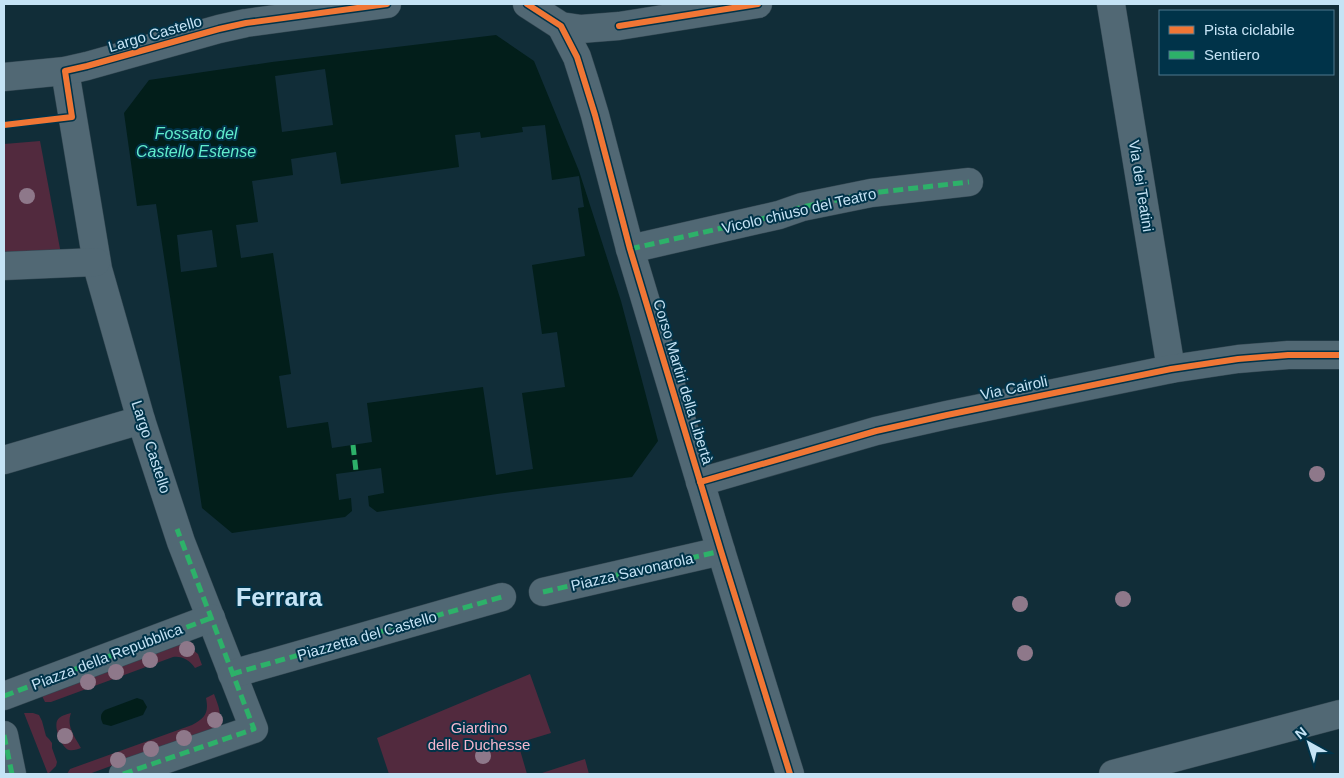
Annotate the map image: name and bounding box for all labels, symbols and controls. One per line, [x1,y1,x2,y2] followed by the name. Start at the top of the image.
[1159,10,1334,75] legend
[106,12,204,55] street label: Largo Castello
[1204,21,1295,38] text: Pista ciclabile
[1204,46,1260,63] text: Sentiero
[136,125,256,160] water label: Fossato del Castello Estense
[1126,139,1157,233] street label: Via dei Teatini
[720,184,878,237] street label: Vicolo chiuso del Teatro
[650,297,717,467] street label: Corso Martiri della Libertà
[979,372,1049,403] street label: Via Cairoli
[128,398,175,495] street label: Largo Castello
[569,549,695,594] street label: Piazza Savonarola
[236,583,323,611] district label: Ferrara
[295,607,439,664] street label: Piazzetta del Castello
[29,620,185,693] street label: Piazza della Repubblica
[1284,718,1334,768] north arrow
[428,719,530,753] park label: Giardino delle Duchesse
[1292,723,1310,742] text: N

